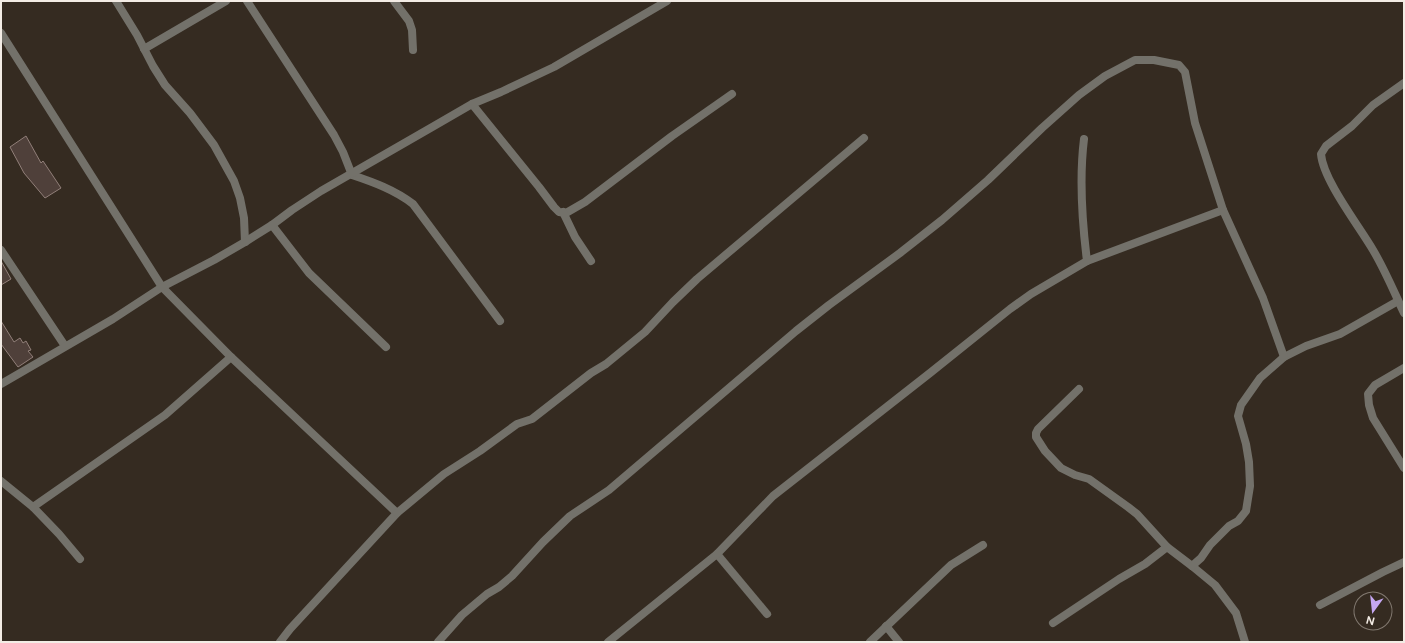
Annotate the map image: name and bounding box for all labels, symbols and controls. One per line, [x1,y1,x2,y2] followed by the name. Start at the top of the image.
[1353,591,1393,631] north arrow
[1365,613,1376,628] text: N

